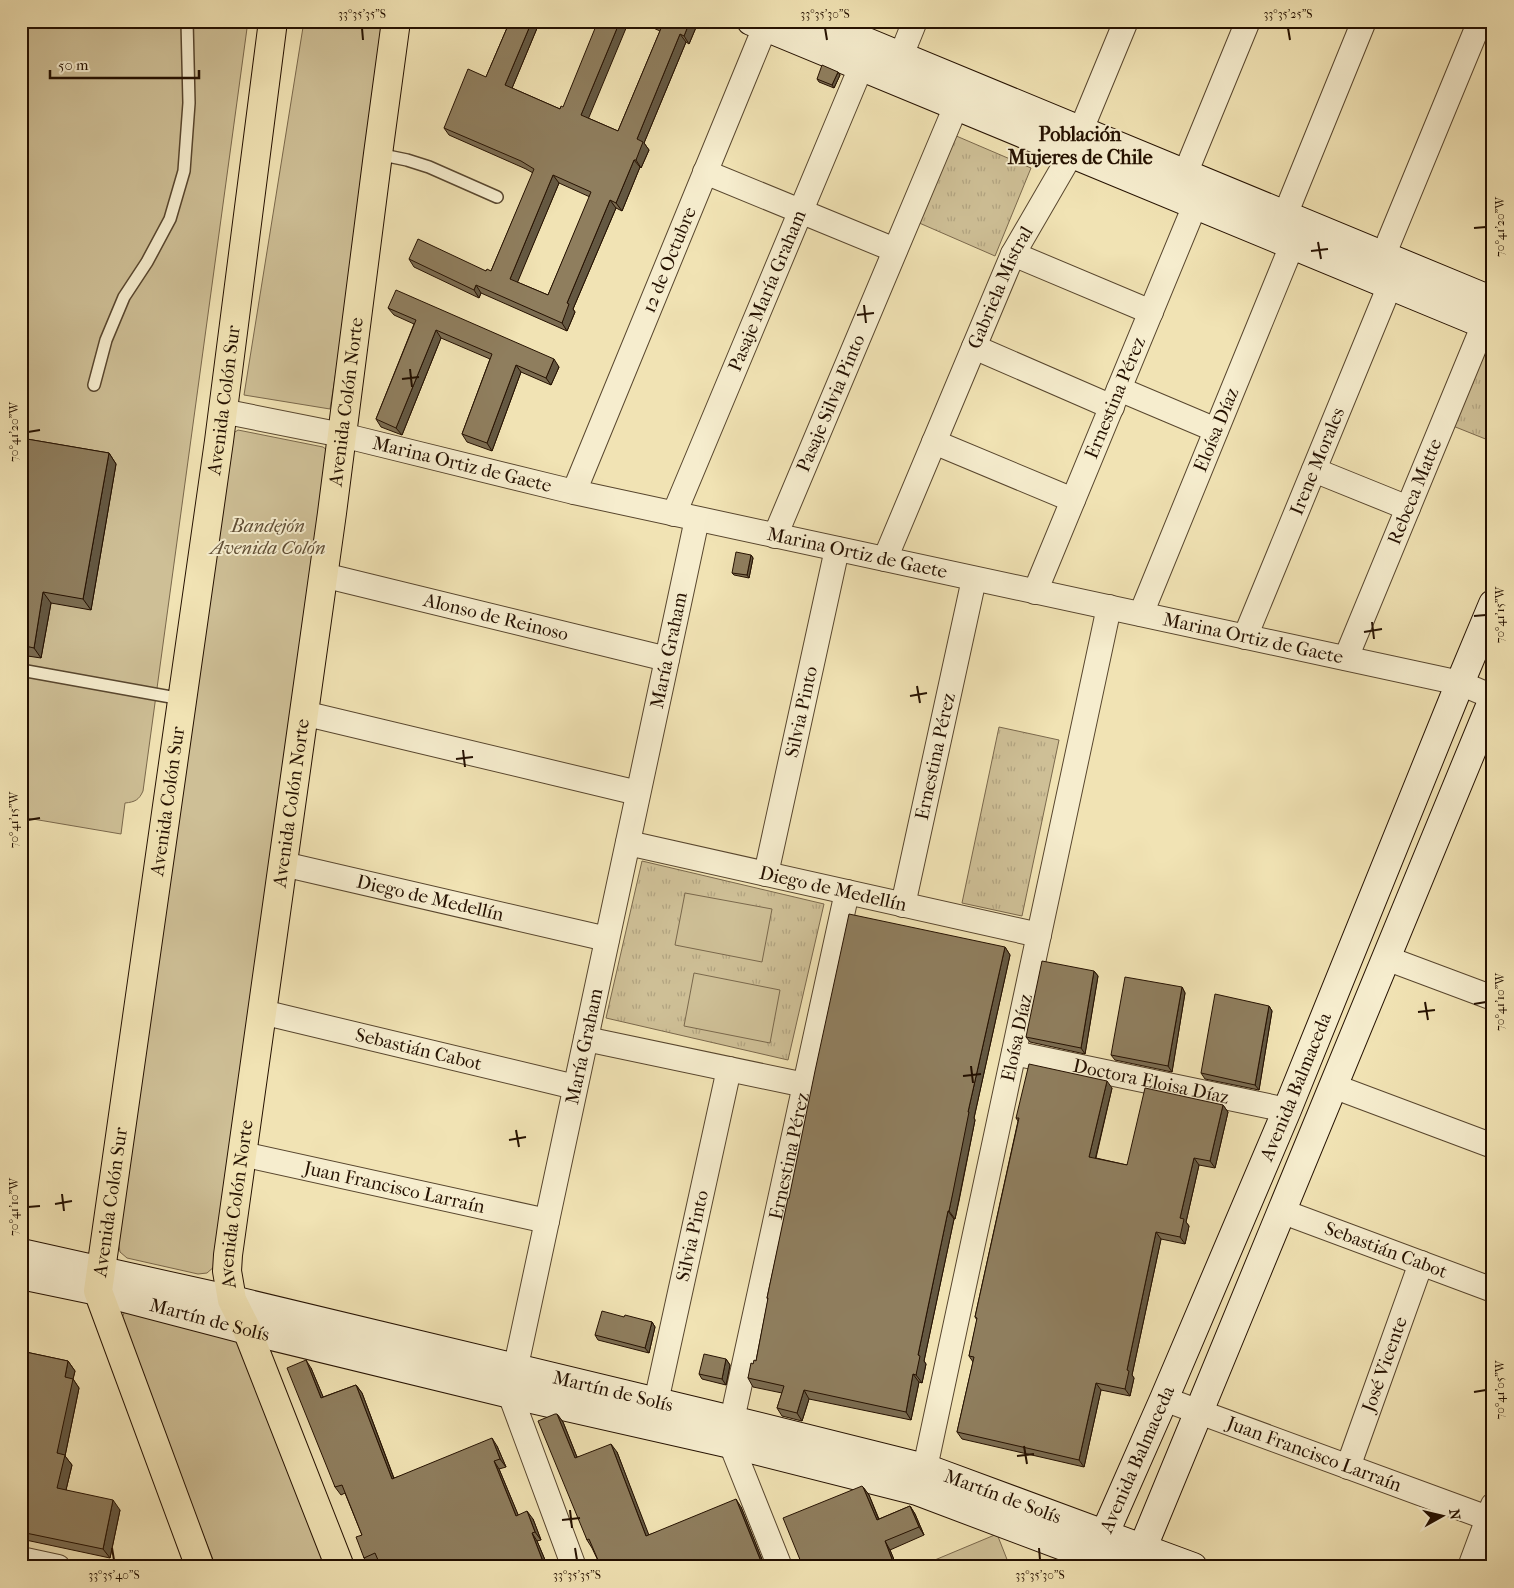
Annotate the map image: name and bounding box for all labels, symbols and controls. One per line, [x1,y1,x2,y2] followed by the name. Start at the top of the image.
[338,7,386,21] text: 33°35'35"S
[800,7,850,21] text: 33°35'30"S
[1263,7,1313,21] text: 33°35'25"S
[50,48,199,80] scale bar
[58,56,89,74] text: 50 m
[1006,123,1153,169] district label: Población Mujeres de Chile
[1493,196,1507,257] text: 70°41'20"W
[638,204,701,316] street label: 12 de Octubre
[724,207,811,375] street label: Pasaje María Graham
[963,222,1038,352] street label: Gabriela Mistral
[324,316,368,489] street label: Avenida Colón Norte
[203,323,245,477] street label: Avenida Colón Sur
[792,331,870,475] street label: Pasaje Silvia Pinto
[1080,334,1150,462] street label: Ernestina Pérez
[1189,384,1243,475] street label: Eloísa Díaz
[7,401,21,462] text: 70°41'20"W
[1285,404,1349,518] street label: Irene Morales
[370,432,554,497] street label: Marina Ortiz de Gaete
[1383,435,1446,548] street label: Rebeca Matte
[208,515,326,559] park label: Bandejón Avenida Colón
[765,523,949,583] street label: Marina Ortiz de Gaete
[1493,586,1507,643] text: 70°41'15"W
[420,589,571,646] street label: Alonso de Reinoso
[646,590,692,710] street label: María Graham
[1161,608,1345,669] street label: Marina Ortiz de Gaete
[781,664,822,760] street label: Silvia Pinto
[911,691,960,822] street label: Ernestina Pérez
[269,717,314,890] street label: Avenida Colón Norte
[146,724,189,878] street label: Avenida Colón Sur
[7,791,21,848] text: 70°41'15"W
[757,862,909,916] street label: Diego de Medellín
[354,870,506,926] street label: Diego de Medellín
[1493,972,1507,1031] text: 70°41'10"W
[561,986,607,1107] street label: María Graham
[997,992,1037,1084] street label: Eloísa Díaz
[1255,1009,1336,1165] street label: Avenida Balmaceda
[353,1024,484,1075] street label: Sebastián Cabot
[1071,1055,1231,1109] street label: Doctora Eloisa Díaz
[765,1091,814,1222] street label: Ernestina Pérez
[215,1118,258,1291] street label: Avenida Colón Norte
[89,1125,132,1279] street label: Avenida Colón Sur
[300,1156,487,1218] street label: Juan Francisco Larraín
[7,1177,21,1236] text: 70°41'10"W
[672,1188,713,1284] street label: Silvia Pinto
[1322,1217,1451,1283] street label: Sebastián Cabot
[147,1294,272,1346] street label: Martín de Solís
[1357,1314,1412,1417] street label: José Vicente
[1493,1359,1507,1419] text: 70°41'05"W
[551,1366,675,1416] street label: Martín de Solís
[1095,1383,1179,1537] street label: Avenida Balmaceda
[1222,1411,1405,1496] street label: Juan Francisco Larraín
[941,1465,1064,1528] street label: Martín de Solís
[1416,1490,1466,1540] north arrow
[1445,1508,1464,1521] text: N
[88,1568,140,1582] text: 33°35'40"S
[553,1568,601,1582] text: 33°35'35"S
[1015,1568,1065,1582] text: 33°35'30"S

